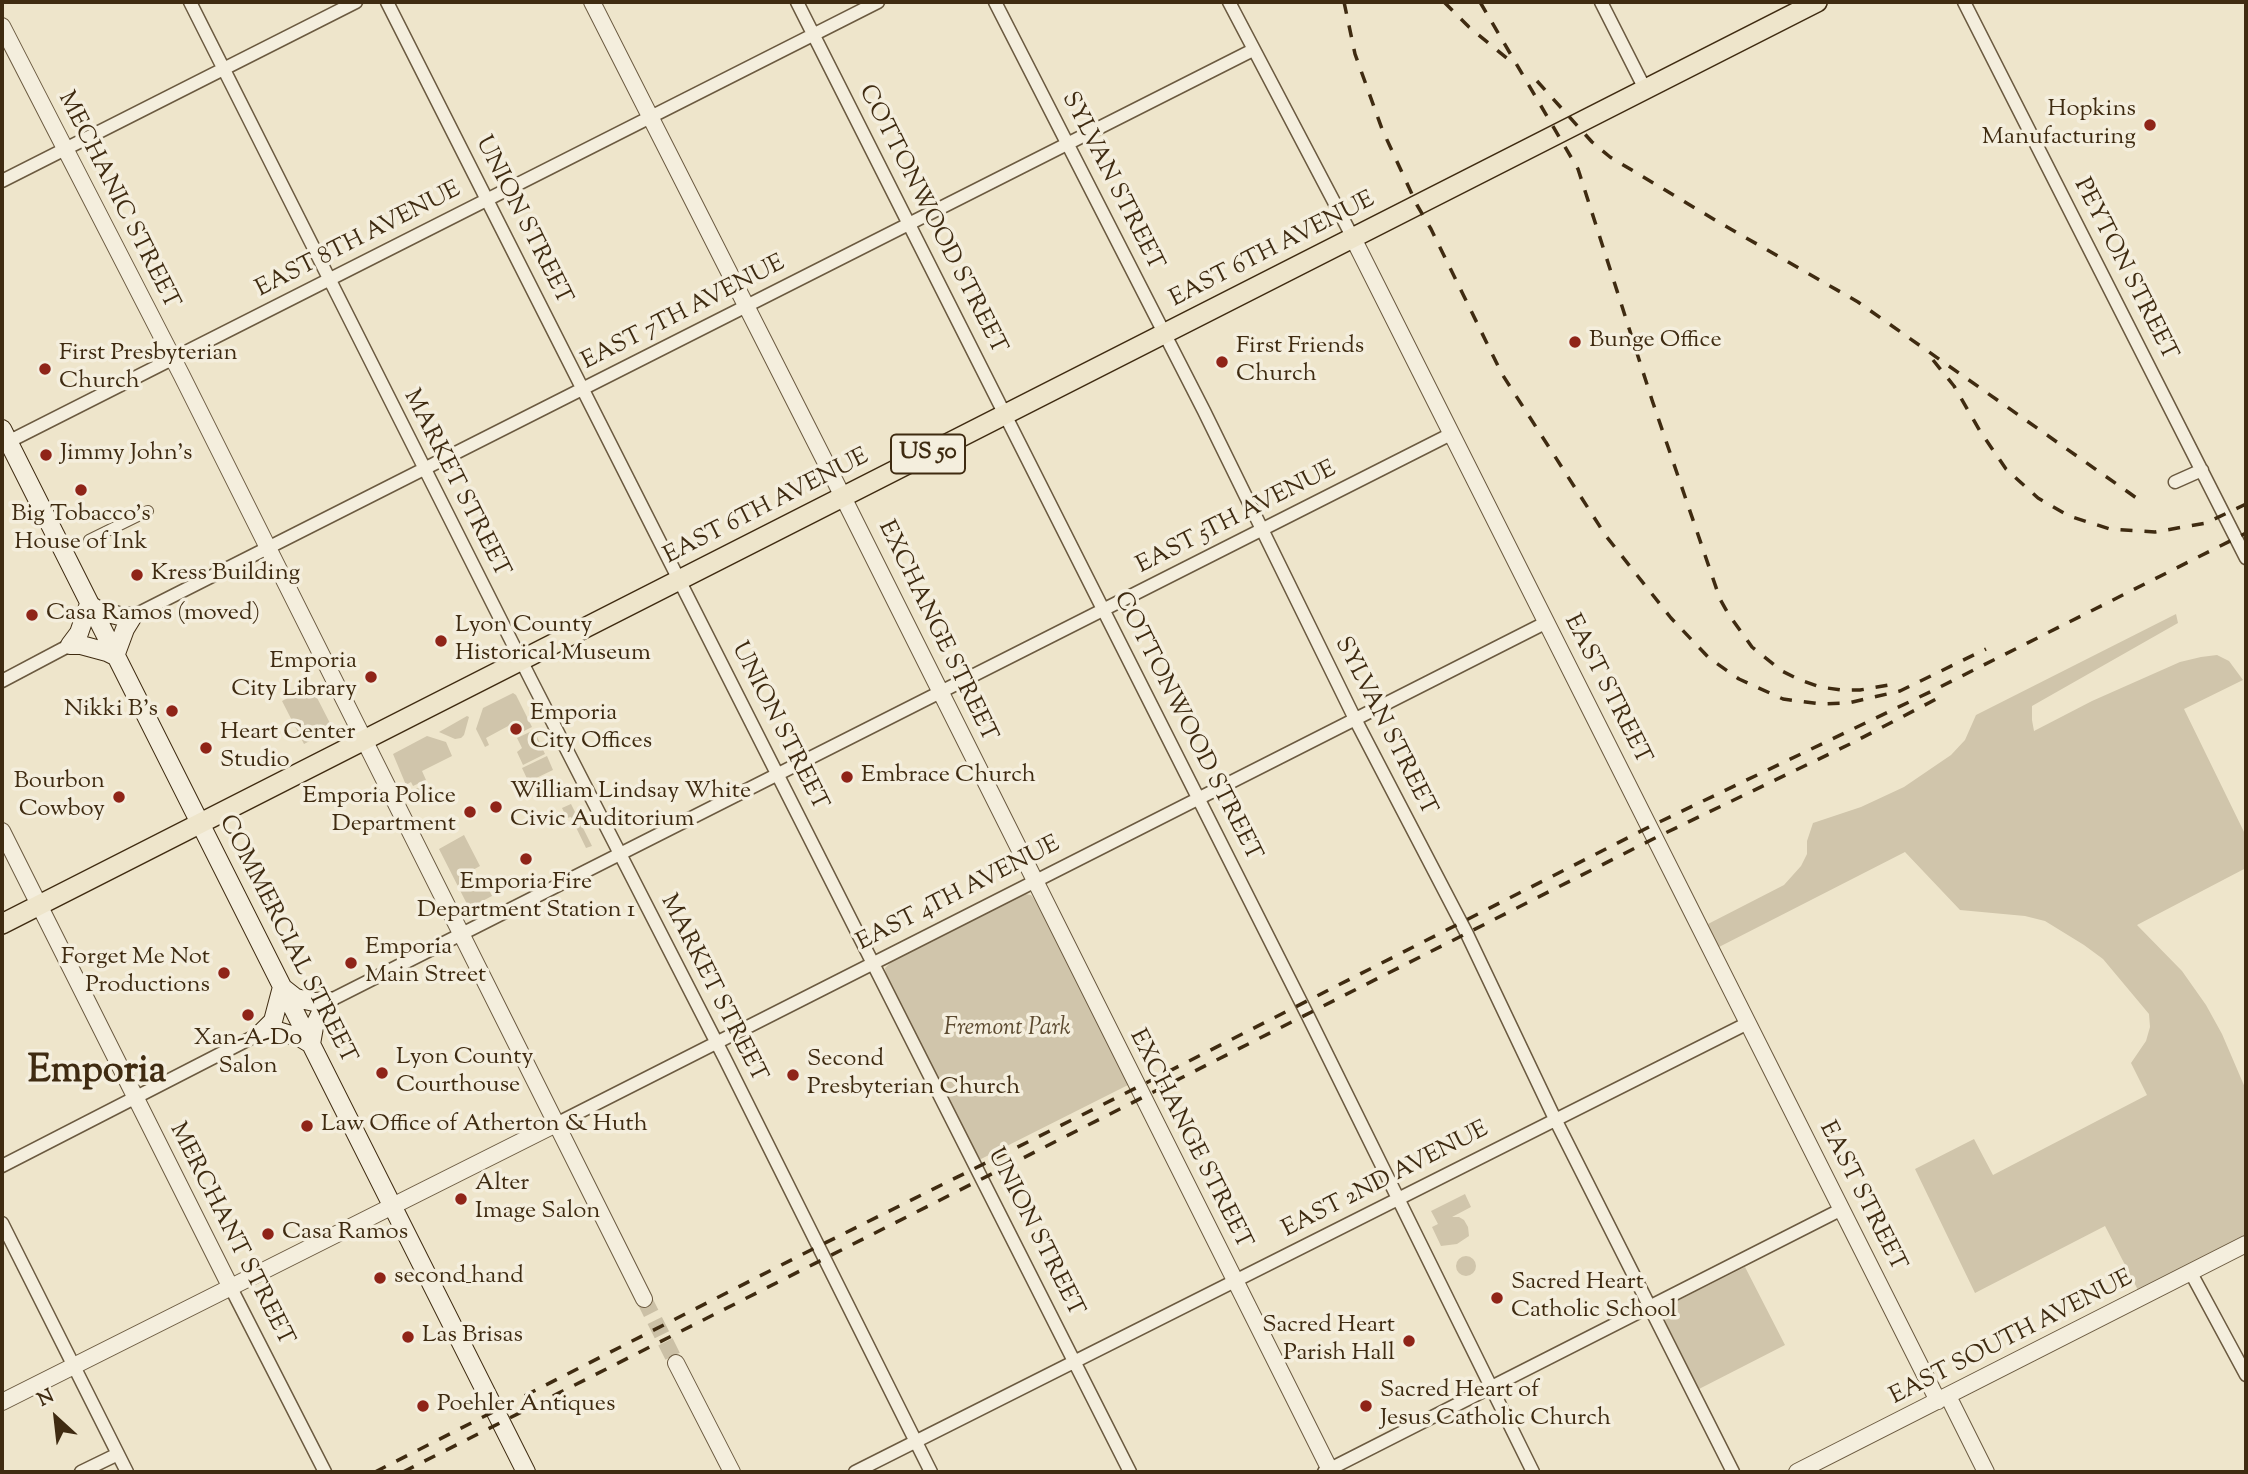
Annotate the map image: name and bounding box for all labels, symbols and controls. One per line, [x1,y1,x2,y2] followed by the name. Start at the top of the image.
[850,81,1012,359] street label: COTTONWOOD STREET
[50,87,184,315] street label: MECHANIC STREET
[1054,88,1168,276] street label: SYLVAN STREET
[1982,97,2136,153] place label: Hopkins Manufacturing
[2142,117,2158,133] marker: Hopkins Manufacturing
[467,132,577,310] street label: UNION STREET
[2066,174,2182,366] street label: PEYTON STREET
[252,177,466,305] street label: EAST 8TH AVENUE
[1166,187,1380,315] street label: EAST 6TH AVENUE
[578,250,790,378] street label: EAST 7TH AVENUE
[1589,328,1722,356] place label: Bunge Office
[1236,334,1364,390] place label: First Friends Church
[1567,334,1583,350] marker: Bunge Office
[59,341,238,397] place label: First Presbyterian Church
[1214,354,1230,370] marker: First Friends Church
[37,361,53,377] marker: First Presbyterian Church
[395,385,515,583] street label: MARKET STREET
[891,435,965,474] road number: US 50
[60,441,192,469] place label: Jimmy John's
[660,444,874,572] street label: EAST 6TH AVENUE
[38,447,54,463] marker: Jimmy John's
[1132,456,1342,582] street label: EAST 5TH AVENUE
[73,482,89,498] marker: Big Tobacco's House of Ink
[11,502,151,558] place label: Big Tobacco's House of Ink
[870,517,1002,747] street label: EXCHANGE STREET
[151,561,300,589] place label: Kress Building
[129,567,145,583] marker: Kress Building
[1105,588,1267,866] street label: COTTONWOOD STREET
[46,601,260,629] place label: Casa Ramos (moved)
[24,607,40,623] marker: Casa Ramos (moved)
[1556,610,1656,770] street label: EAST STREET
[455,613,651,669] place label: Lyon County Historical Museum
[433,633,449,649] marker: Lyon County Historical Museum
[1327,633,1441,821] street label: SYLVAN STREET
[723,638,833,816] street label: UNION STREET
[231,649,357,705] place label: Emporia City Library
[363,669,379,685] marker: Emporia City Library
[64,697,158,725] place label: Nikki B's
[530,701,652,757] place label: Emporia City Offices
[164,703,180,719] marker: Nikki B's
[220,720,355,776] place label: Heart Center Studio
[508,721,524,737] marker: Emporia City Offices
[198,740,214,756] marker: Heart Center Studio
[861,763,1036,791] place label: Embrace Church
[14,769,105,825] place label: Bourbon Cowboy
[839,769,855,785] marker: Embrace Church
[510,779,751,835] place label: William Lindsay White Civic Auditorium
[303,784,456,840] place label: Emporia Police Department
[111,789,127,805] marker: Bourbon Cowboy
[488,799,504,815] marker: William Lindsay White Civic Auditorium
[462,804,478,820] marker: Emporia Police Department
[211,811,361,1069] street label: COMMERCIAL STREET
[853,831,1065,959] street label: EAST 4TH AVENUE
[518,851,534,867] marker: Emporia Fire Department Station 1
[417,870,635,926] place label: Emporia Fire Department Station 1
[652,890,772,1088] street label: MARKET STREET
[365,935,486,991] place label: Emporia Main Street
[61,945,210,1001] place label: Forget Me Not Productions
[343,955,359,971] marker: Emporia Main Street
[216,965,232,981] marker: Forget Me Not Productions
[240,1007,256,1023] marker: Xan-A-Do Salon
[943,1016,1071,1044] park label: Fremont Park
[194,1026,302,1082] place label: Xan-A-Do Salon
[1121,1026,1257,1254] street label: EXCHANGE STREET
[396,1045,533,1101] place label: Lyon County Courthouse
[807,1047,1020,1103] place label: Second Presbyterian Church
[28,1052,166,1098] district label: Emporia
[374,1065,390,1081] marker: Lyon County Courthouse
[785,1067,801,1083] marker: Second Presbyterian Church
[321,1112,648,1140] place label: Law Office of Atherton & Huth
[1278,1117,1494,1245] street label: EAST 2ND AVENUE
[1811,1117,1911,1277] street label: EAST STREET
[299,1118,315,1134] marker: Law Office of Atherton & Huth
[161,1119,299,1351] street label: MERCHANT STREET
[979,1144,1089,1322] street label: UNION STREET
[475,1171,600,1227] place label: Alter Image Salon
[453,1191,469,1207] marker: Alter Image Salon
[282,1220,408,1248] place label: Casa Ramos
[260,1226,276,1242] marker: Casa Ramos
[394,1264,524,1292] place label: second_hand
[1886,1265,2138,1413] street label: EAST SOUTH AVENUE
[372,1270,388,1286] marker: second_hand
[1511,1270,1677,1326] place label: Sacred Heart Catholic School
[1489,1290,1505,1306] marker: Sacred Heart Catholic School
[1262,1313,1395,1369] place label: Sacred Heart Parish Hall
[422,1323,523,1351] place label: Las Brisas
[400,1329,416,1345] marker: Las Brisas
[1401,1333,1417,1349] marker: Sacred Heart Parish Hall
[1380,1378,1611,1434] place label: Sacred Heart of Jesus Catholic Church
[21,1383,91,1453] north arrow
[33,1383,59,1414] text: N
[437,1392,615,1420] place label: Poehler Antiques
[415,1398,431,1414] marker: Poehler Antiques
[1358,1398,1374,1414] marker: Sacred Heart of Jesus Catholic Church

